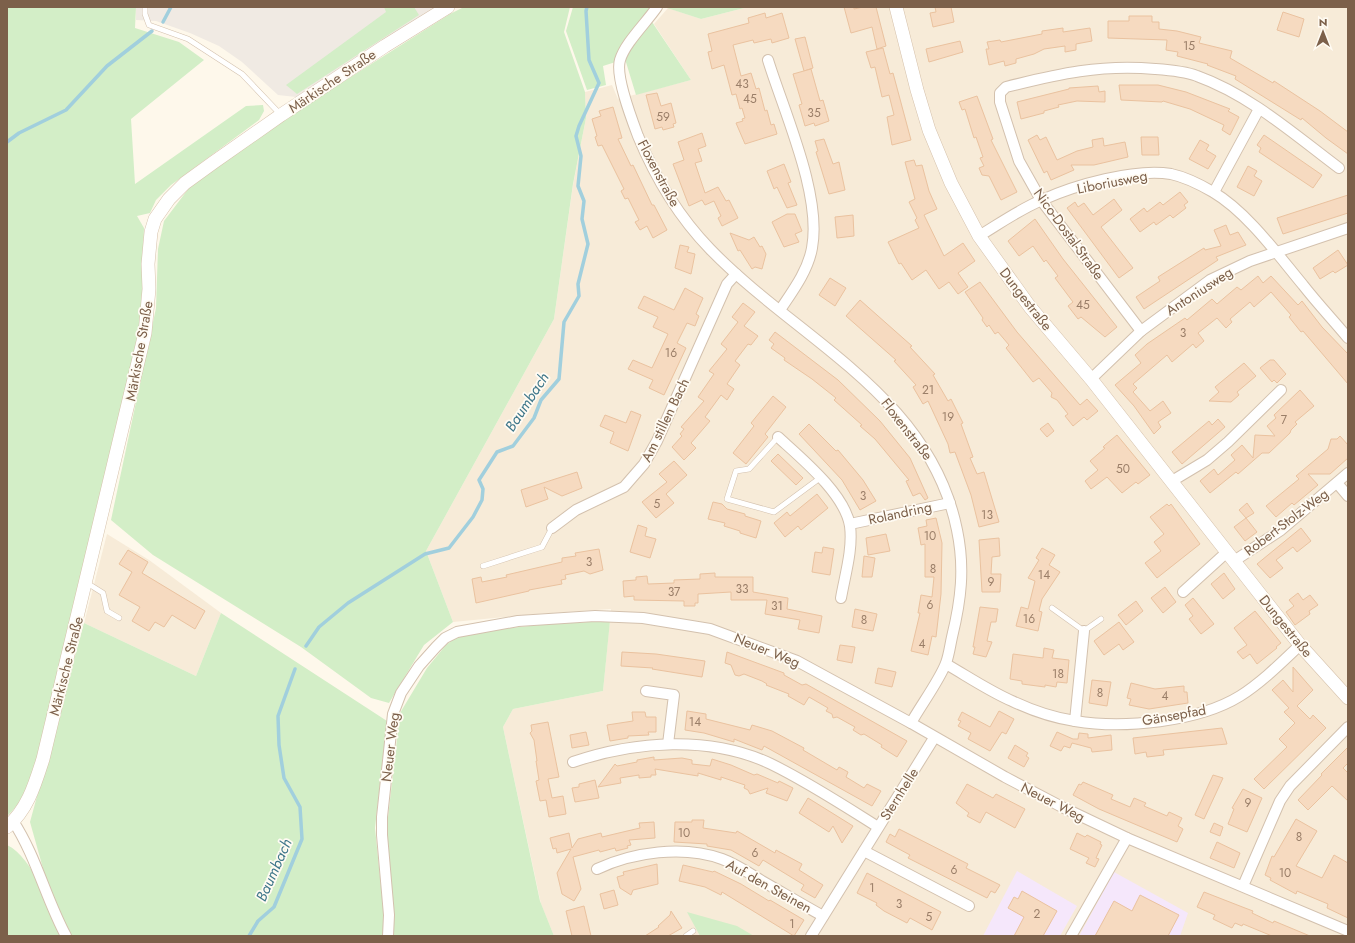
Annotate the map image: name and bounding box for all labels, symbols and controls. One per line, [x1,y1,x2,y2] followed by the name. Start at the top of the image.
[1303,12,1343,52] north arrow
[1319,14,1327,30] text: N
[1183,37,1195,55] house number: 15
[284,44,380,118] street label: Märkische Straße
[735,75,749,93] house number: 43
[743,90,757,108] house number: 45
[807,104,821,122] house number: 35
[656,108,670,126] house number: 59
[633,136,685,210] street label: Floxenstraße
[1075,165,1149,199] street label: Liboriusweg
[1029,184,1109,284] street label: Nico-Dostal-Straße
[1162,262,1236,320] street label: Antoniusweg
[995,263,1057,335] street label: Dungestraße
[1076,296,1090,314] house number: 45
[120,299,158,403] street label: Märkische Straße
[1180,324,1187,342] house number: 3
[665,344,677,362] house number: 16
[500,368,554,436] water label: Baumbach
[636,375,694,465] street label: Am stillen Bach
[922,381,934,399] house number: 21
[876,394,938,464] street label: Floxenstraße
[942,408,954,426] house number: 19
[1281,411,1288,429] house number: 7
[1116,460,1130,478] house number: 50
[1240,484,1332,560] street label: Robert-Stolz-Weg
[860,487,867,505] house number: 3
[654,495,661,513] house number: 5
[866,497,934,529] street label: Rolandring
[981,506,993,524] house number: 13
[924,527,936,545] house number: 10
[586,553,593,571] house number: 3
[930,560,936,578] house number: 8
[1038,566,1050,584] house number: 14
[988,573,995,591] house number: 9
[735,580,749,598] house number: 33
[668,583,681,601] house number: 37
[1255,591,1317,661] street label: Dungestraße
[927,596,934,614] house number: 6
[771,597,783,615] house number: 31
[1023,610,1035,628] house number: 16
[861,611,867,629] house number: 8
[44,614,88,718] street label: Märkische Straße
[731,628,803,672] street label: Neuer Weg
[919,635,926,653] house number: 4
[1052,665,1064,683] house number: 18
[1097,684,1103,702] house number: 8
[1162,687,1169,705] house number: 4
[1140,700,1208,730] street label: Gänsepfad
[376,711,404,783] street label: Neuer Weg
[689,713,701,731] house number: 14
[875,764,923,824] street label: Sternhelle
[1017,777,1089,827] street label: Neuer Weg
[1245,794,1252,812] house number: 9
[678,824,690,842] house number: 10
[1296,828,1302,846] house number: 8
[250,835,298,905] water label: Baumbach
[752,844,759,862] house number: 6
[723,854,815,918] street label: Auf den Steinen
[951,861,958,879] house number: 6
[1279,864,1291,882] house number: 10
[869,879,875,897] house number: 1
[896,895,903,913] house number: 3
[1034,905,1041,923] house number: 2
[926,908,933,926] house number: 5
[789,915,795,933] house number: 1

